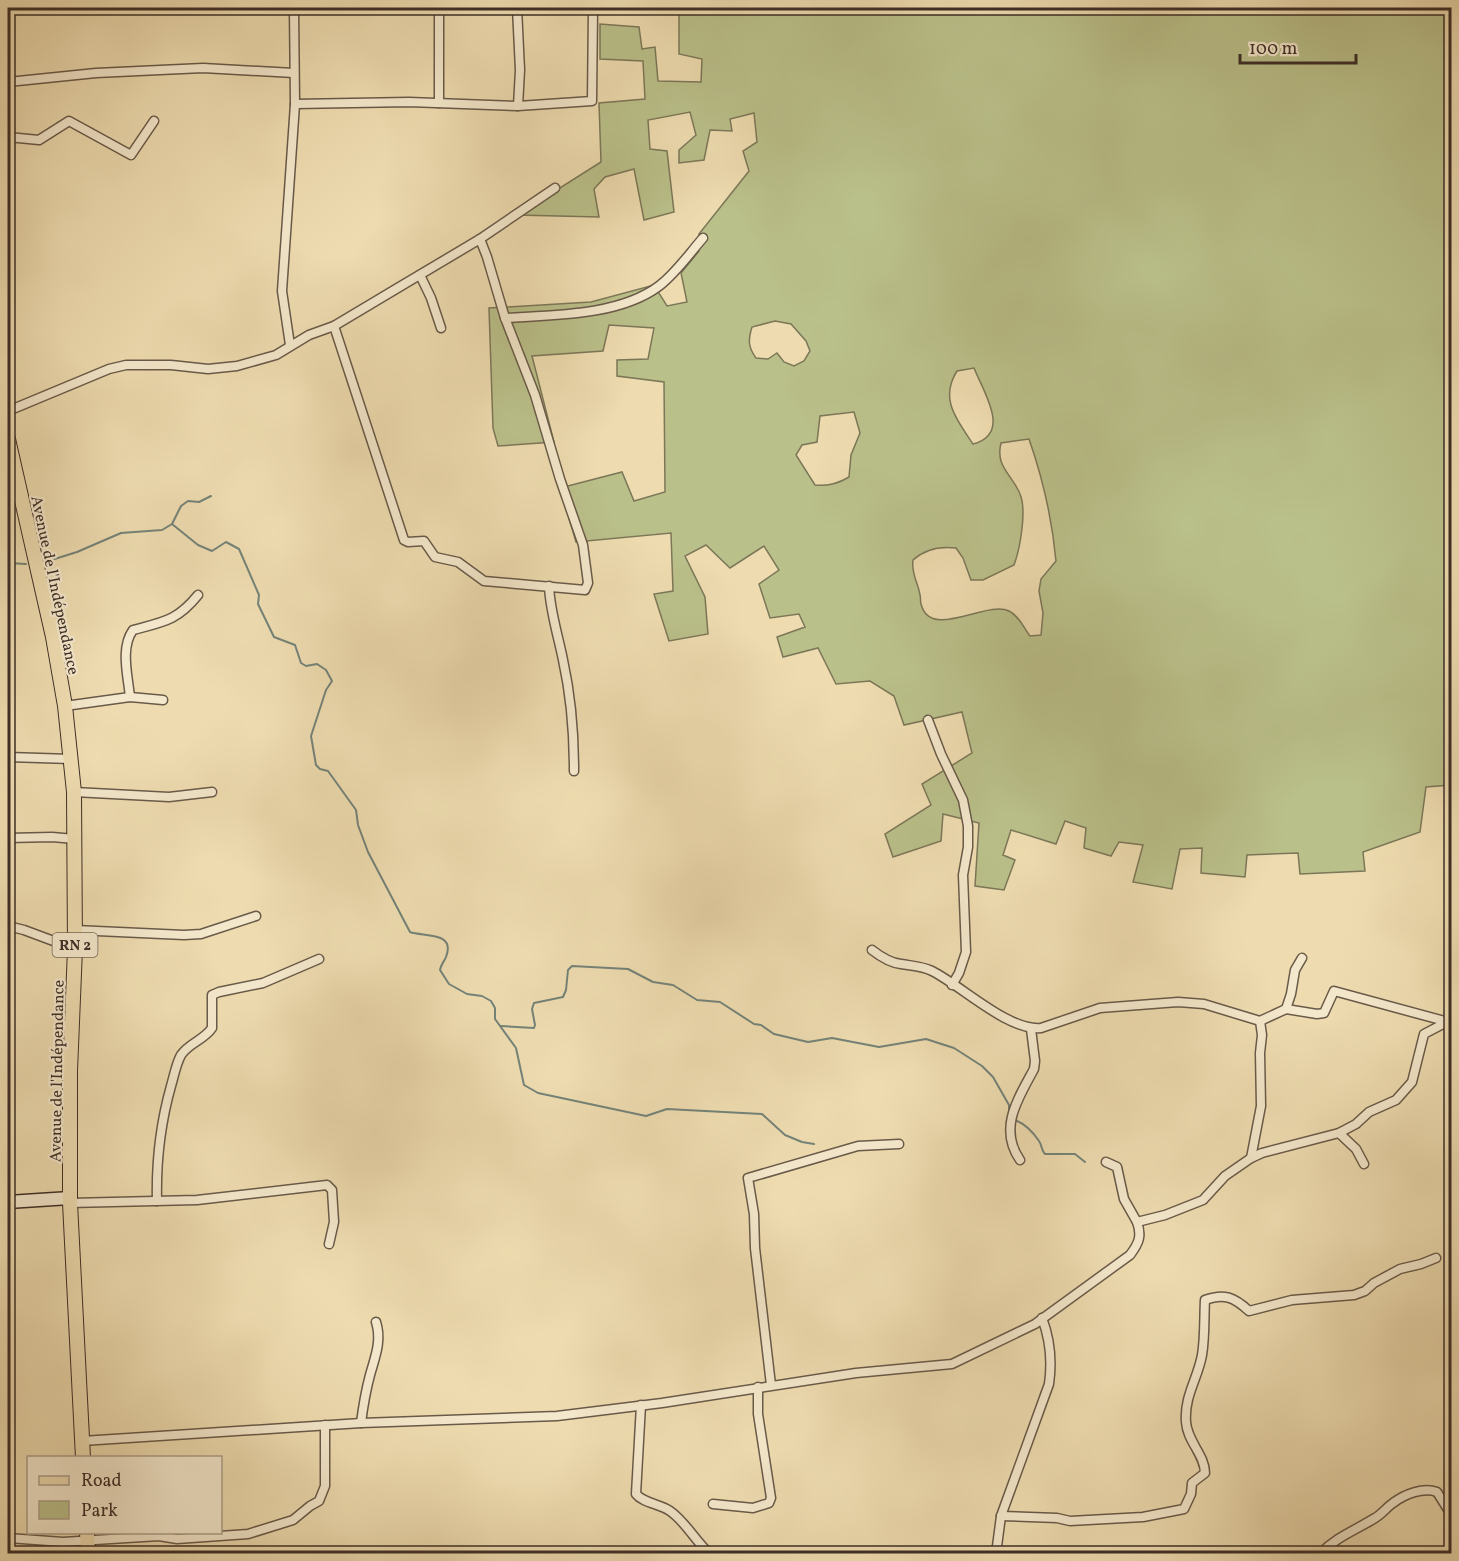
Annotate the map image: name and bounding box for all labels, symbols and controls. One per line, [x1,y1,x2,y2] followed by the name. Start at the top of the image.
[1240,27,1356,65] scale bar
[1249,37,1298,62] text: 100 m
[24,494,84,677] street label: Avenue de l'Indépendance
[52,933,98,957] road number: RN 2
[45,980,71,1162] street label: Avenue de l'Indépendance
[27,1456,222,1534] legend
[81,1469,122,1494] text: Road
[81,1499,118,1524] text: Park

